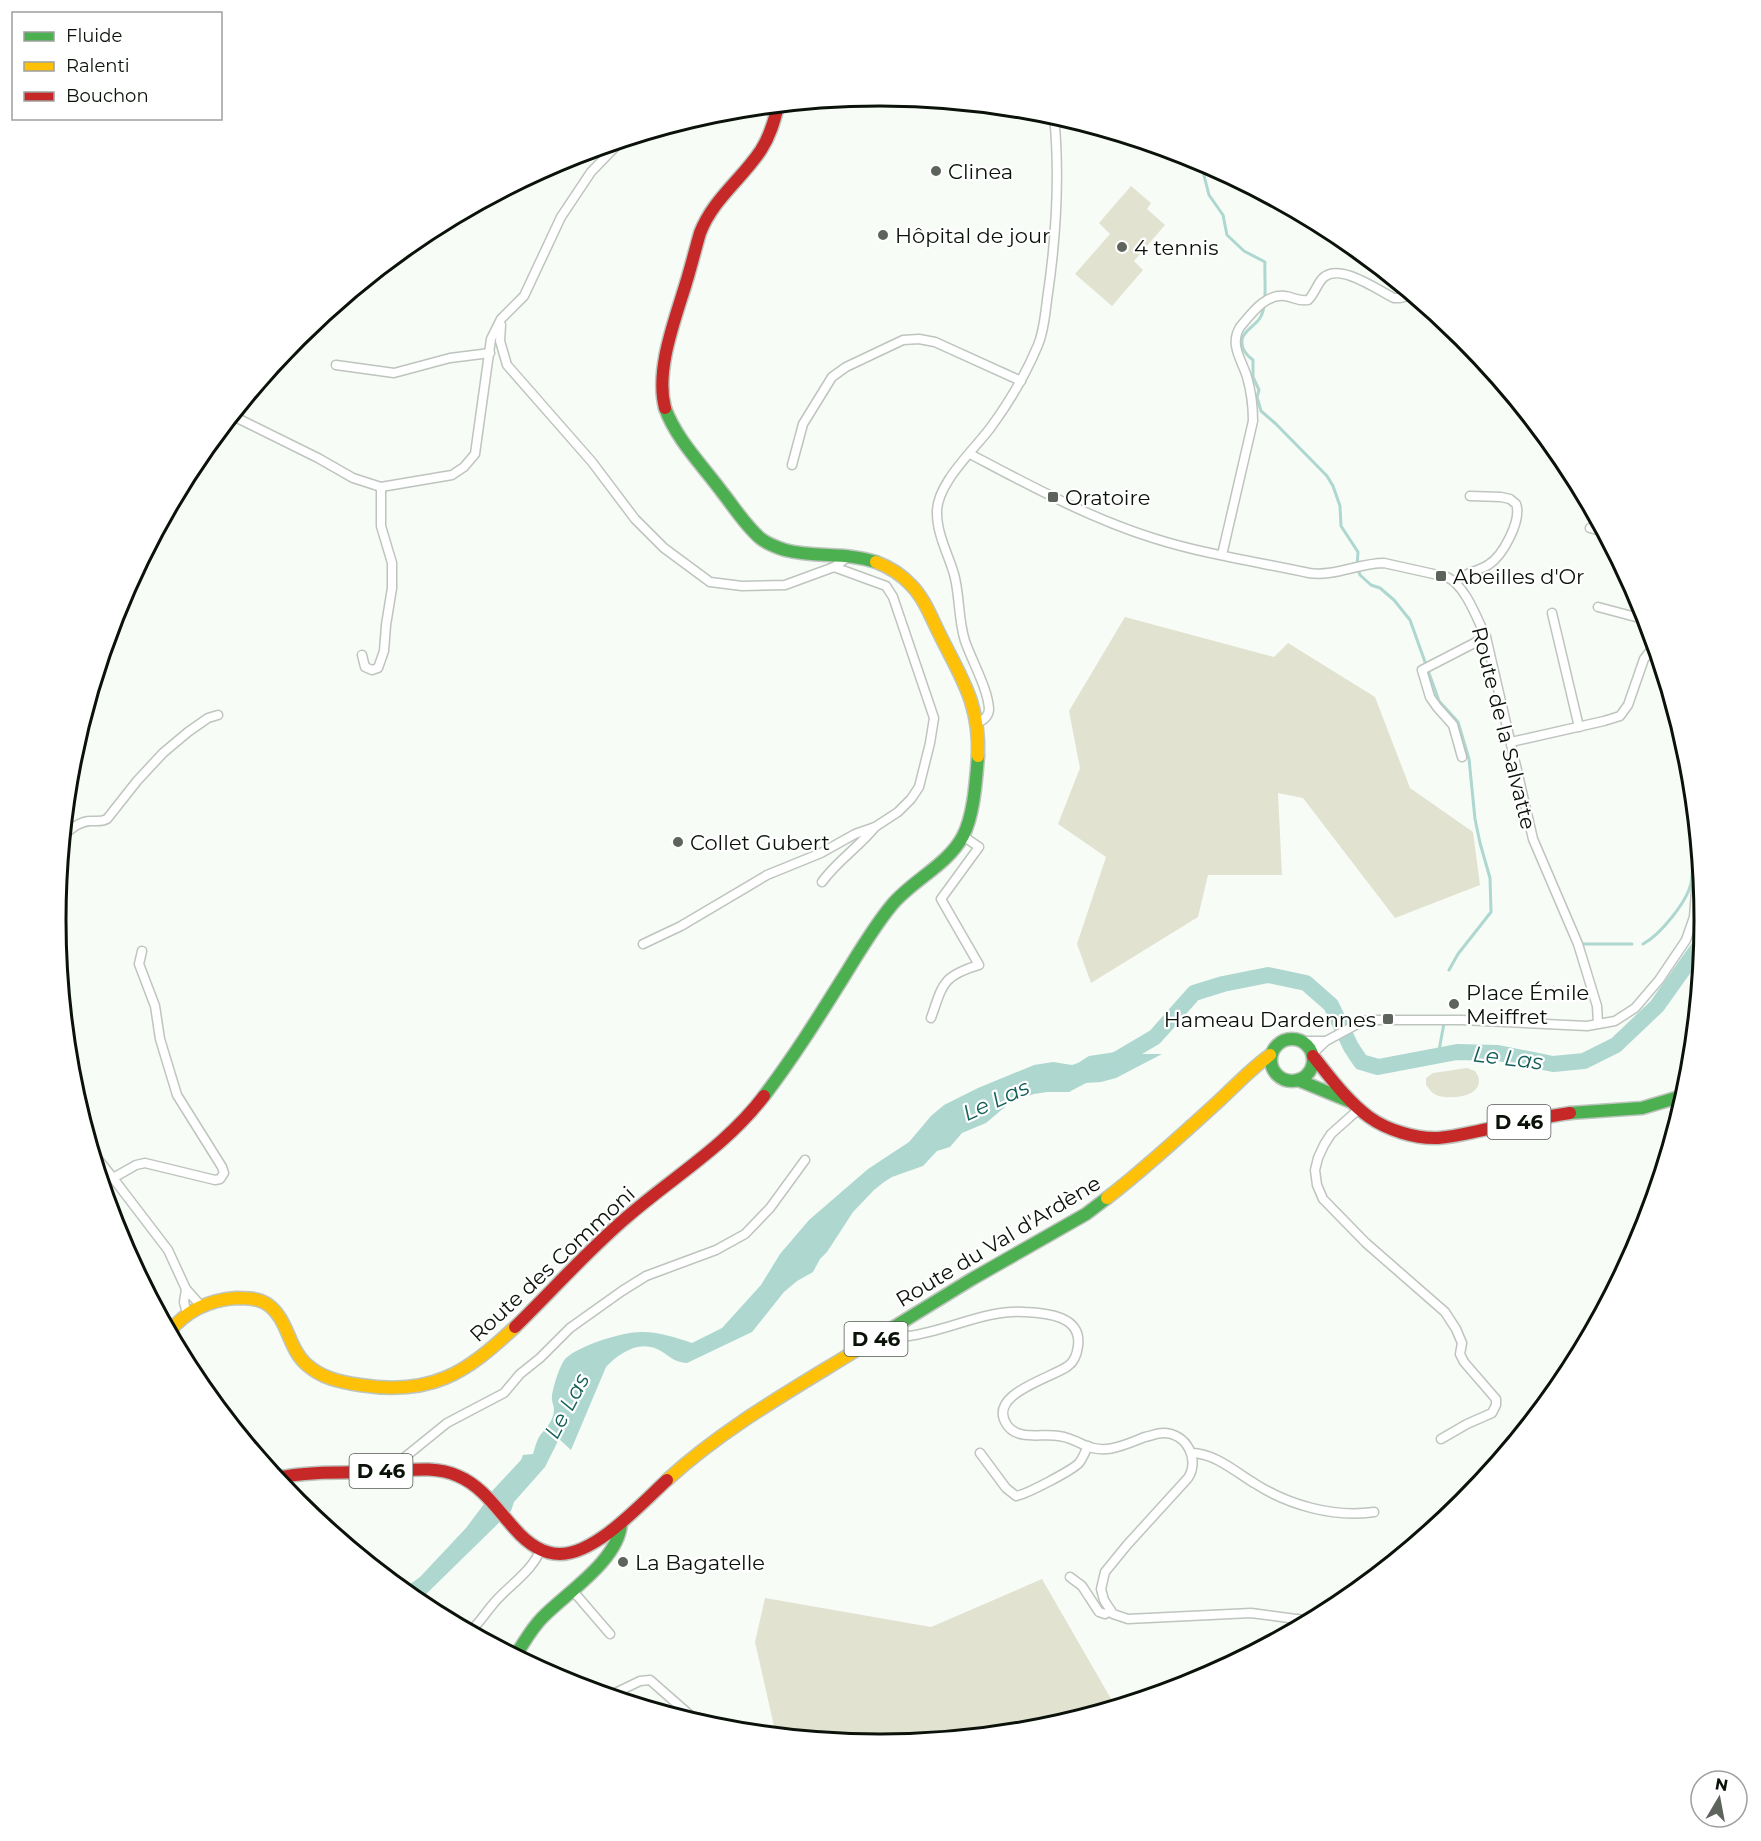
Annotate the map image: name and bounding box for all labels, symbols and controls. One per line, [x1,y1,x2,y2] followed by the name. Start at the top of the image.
[12,12,222,120] legend
[66,25,122,47] text: Fluide
[66,55,130,77] text: Ralenti
[66,85,149,107] text: Bouchon
[948,159,1013,184] place label: Clinea
[929,164,943,178] marker: Clinea
[895,223,1050,248] place label: Hôpital de jour
[876,228,890,242] marker: Hôpital de jour
[1134,235,1219,260] place label: 4 tennis
[1115,240,1129,254] marker: 4 tennis
[1065,485,1150,510] place label: Oratoire
[1046,490,1060,504] marker: Oratoire
[1453,564,1585,589] place label: Abeilles d'Or
[1434,569,1448,583] marker: Abeilles d'Or
[1467,624,1541,832] street label: Route de la Salvatte
[690,830,830,855] place label: Collet Gubert
[671,835,685,849] marker: Collet Gubert
[1466,980,1589,1029] place label: Place Émile Meiffret
[1447,997,1461,1011] marker: Place Émile Meiffret
[1164,1007,1376,1032] place label: Hameau Dardennes
[1381,1012,1395,1026] marker: Hameau Dardennes
[1471,1040,1545,1076] water label: Le Las
[958,1073,1034,1127] water label: Le Las
[1488,1105,1550,1139] road number: D 46
[891,1170,1105,1312] street label: Route du Val d'Ardène
[464,1181,640,1347] street label: Route des Commoni
[844,1322,908,1356] road number: D 46
[539,1368,596,1443] water label: Le Las
[350,1454,412,1488] road number: D 46
[635,1550,765,1575] place label: La Bagatelle
[616,1555,630,1569] marker: La Bagatelle
[1689,1769,1749,1829] north arrow
[1713,1774,1730,1795] text: N

